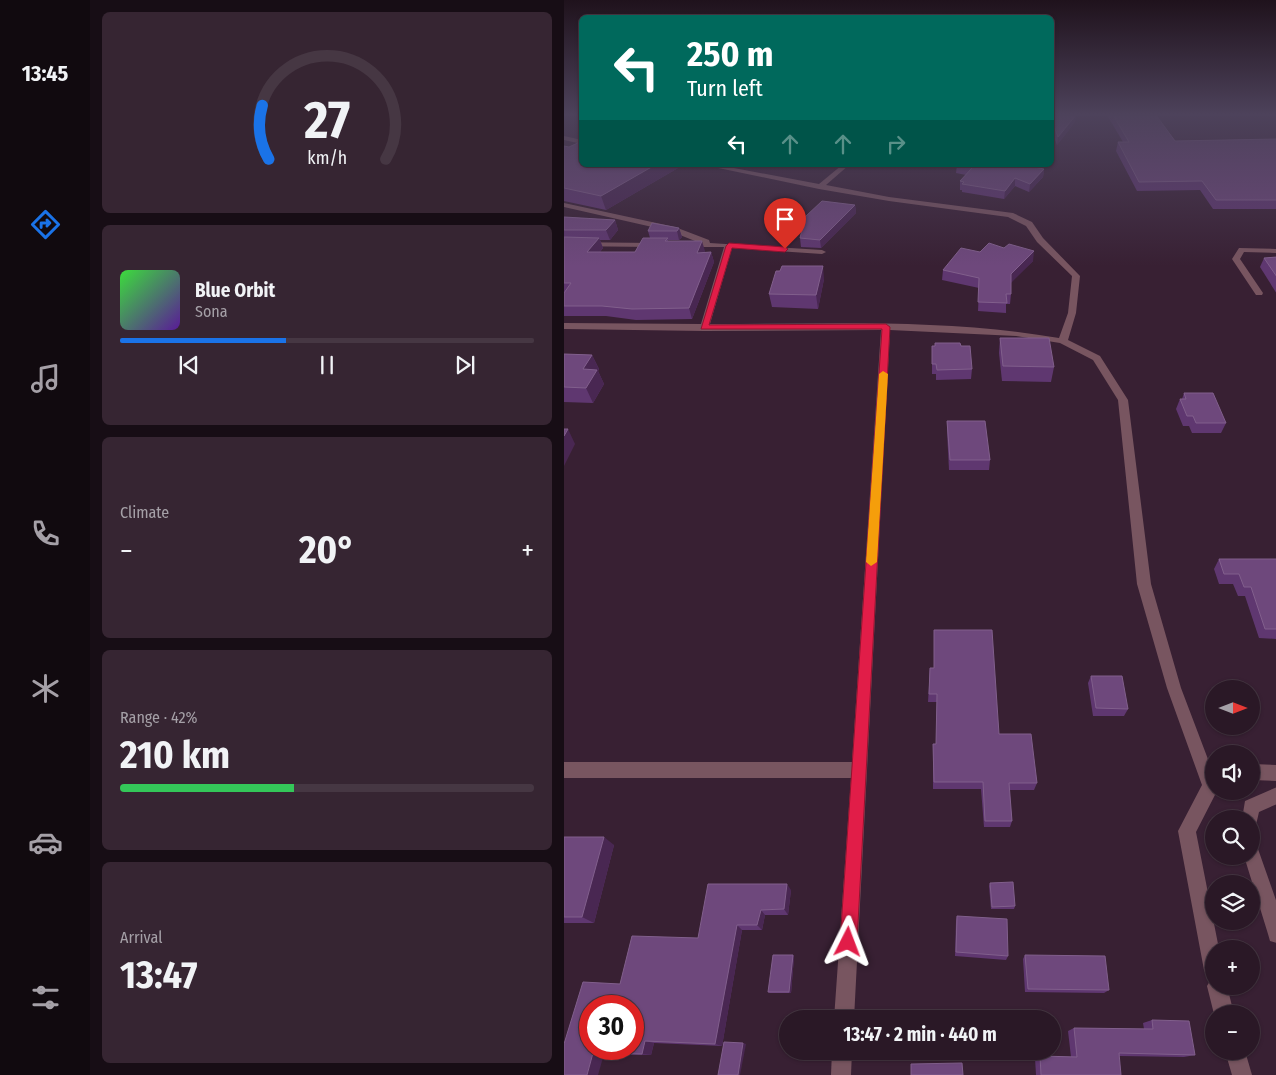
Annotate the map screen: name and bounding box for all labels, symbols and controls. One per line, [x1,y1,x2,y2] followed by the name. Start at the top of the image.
[687,33,774,75] text: 250 m
[604,35,669,100] icon: left
[22,60,68,87] text: 13:45
[687,75,763,102] text: Turn left
[303,89,350,152] text: 27
[723,130,751,158] icon: left
[776,130,804,158] icon: ahead
[829,130,857,158] icon: ahead
[882,130,910,158] icon: right
[307,147,347,169] text: km/h
[764,198,806,249] pin
[771,205,799,233] icon: arrive
[28,207,63,242] icon: directions
[195,279,275,302] text: Blue Orbit
[195,302,228,321] text: Sona
[175,351,203,379] icon: previous
[313,351,341,379] icon: pause
[451,351,479,379] icon: next
[28,361,63,396] icon: music
[120,503,169,522] text: Climate
[28,516,63,551] icon: phone
[299,527,355,573] text: 20°
[120,534,133,567] text: −
[521,534,534,567] text: +
[28,671,63,706] icon: climate
[1205,680,1260,735] north arrow
[1205,680,1260,1060] map controls
[120,708,197,727] text: Range · 42%
[120,732,230,778] text: 210 km
[1205,745,1260,800] button: sound
[1205,810,1260,865] button: search
[28,825,63,860] icon: car
[1205,875,1260,930] button: layers
[821,915,873,967] position arrow
[120,928,162,947] text: Arrival
[1205,940,1260,995] button: +
[120,952,197,998] text: 13:47
[28,980,63,1015] icon: filters
[579,995,644,1060] speed limit sign: 30
[1205,1005,1260,1060] button: −
[843,1023,997,1046] text: 13:47 · 2 min · 440 m

